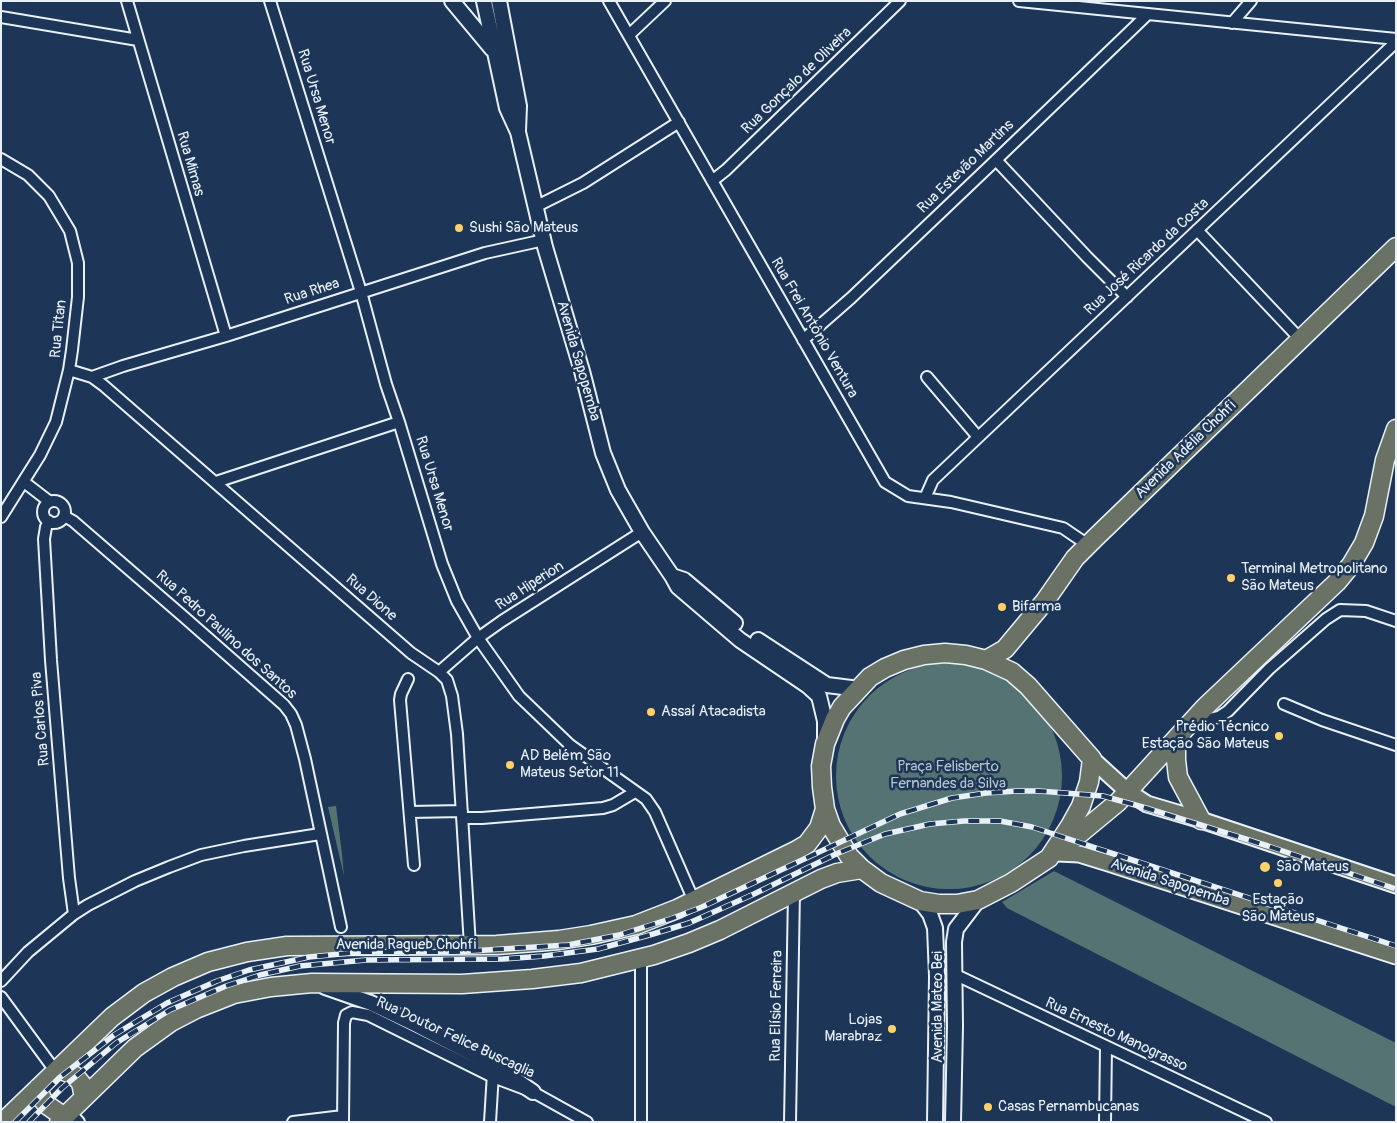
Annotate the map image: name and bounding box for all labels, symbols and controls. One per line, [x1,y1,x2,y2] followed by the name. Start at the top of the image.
[738,24,856,138] street label: Rua Gonçalo de Oliveira
[293,47,339,147] street label: Rua Ursa Menor
[914,116,1018,218] street label: Rua Estevão Martins
[172,130,208,198] street label: Rua Mimas
[1081,195,1213,319] street label: Rua José Ricardo da Costa
[469,219,578,237] place label: Sushi São Mateus
[453,222,465,234] marker: Sushi São Mateus
[766,255,862,401] street label: Rua Frei Antônio Ventura
[282,275,342,309] street label: Rua Rhea
[47,299,71,359] street label: Rua Titan
[552,299,604,423] street label: Avenida Sapopemba
[1132,397,1240,503] street label: Avenida Adélia Chohfi
[411,434,457,534] street label: Rua Ursa Menor
[493,557,567,615] street label: Rua Hiperion
[1241,560,1388,595] place label: Terminal Metropolitano São Mateus
[152,567,300,703] street label: Rua Pedro Paulino dos Santos
[342,571,400,625] street label: Rua Dione
[1225,572,1237,584] marker: Terminal Metropolitano São Mateus
[1012,598,1061,616] place label: Bifarma
[996,601,1008,613] marker: Bifarma
[28,671,54,767] street label: Rua Carlos Piva
[661,703,766,721] place label: Assaí Atacadista
[645,706,657,718] marker: Assaí Atacadista
[1142,718,1269,753] place label: Prédio Técnico Estação São Mateus
[1273,730,1285,742] marker: Prédio Técnico Estação São Mateus
[520,747,619,782] place label: AD Belém São Mateus Setor 11
[890,758,1006,793] park label: Praça Felisberto Fernandes da Silva
[504,759,516,771] marker: AD Belém São Mateus Setor 11
[1108,855,1232,911] street label: Avenida Sapopemba
[1276,858,1349,876] place label: São Mateus
[1258,860,1272,874] marker: São Mateus
[1272,877,1284,889] marker: Estação São Mateus
[1242,891,1314,926] place label: Estação São Mateus
[336,936,476,954] street label: Avenida Ragueb Chohfi
[767,950,787,1062] street label: Rua Elísio Ferreira
[929,951,947,1063] street label: Avenida Mateo Bei
[373,993,537,1083] street label: Rua Doutor Felice Buscaglia
[1042,994,1190,1076] street label: Rua Ernesto Manograsso
[824,1011,882,1046] place label: Lojas Marabraz
[886,1023,898,1035] marker: Lojas Marabraz
[998,1098,1139,1116] place label: Casas Pernambucanas
[982,1101,994,1113] marker: Casas Pernambucanas

